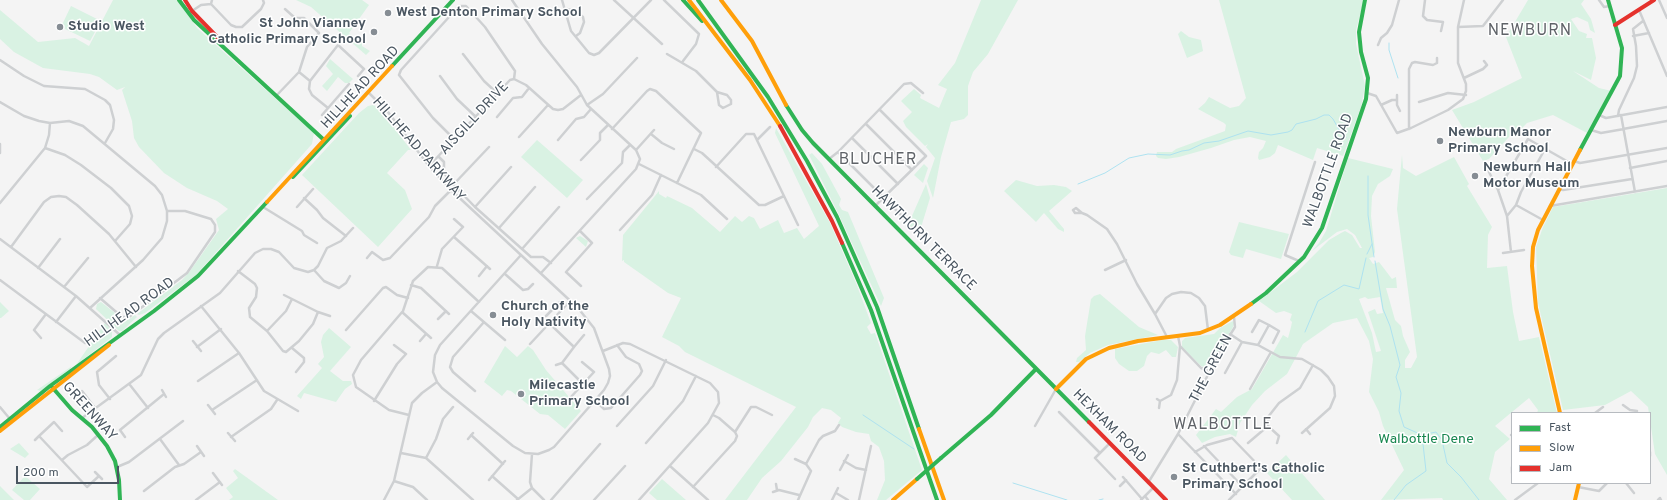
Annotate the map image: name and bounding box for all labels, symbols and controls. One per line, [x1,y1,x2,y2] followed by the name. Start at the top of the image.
[396,5,582,21] place label: West Denton Primary School
[383,8,393,18] marker: West Denton Primary School
[208,16,366,48] place label: St John Vianney Catholic Primary School
[68,19,145,35] place label: Studio West
[55,22,65,32] marker: Studio West
[1488,22,1572,42] district label: NEWBURN
[369,27,379,37] marker: St John Vianney Catholic Primary School
[318,43,404,133] street label: HILLHEAD ROAD
[437,79,513,159] street label: AISGILL DRIVE
[368,94,468,206] street label: HILLHEAD PARKWAY
[1301,112,1357,230] street label: WALBOTTLE ROAD
[1448,125,1551,158] place label: Newburn Manor Primary School
[1435,136,1445,146] marker: Newburn Manor Primary School
[839,151,917,171] district label: BLUCHER
[1483,160,1579,192] place label: Newburn Hall Motor Museum
[1470,171,1480,181] marker: Newburn Hall Motor Museum
[867,183,979,295] street label: HAWTHORN TERRACE
[82,275,178,351] street label: HILLHEAD ROAD
[501,299,589,332] place label: Church of the Holy Nativity
[488,310,498,320] marker: Church of the Holy Nativity
[1187,332,1237,406] street label: THE GREEN
[529,378,630,410] place label: Milecastle Primary School
[58,379,120,445] street label: GREENWAY
[1069,387,1149,467] street label: HEXHAM ROAD
[516,389,526,399] marker: Milecastle Primary School
[1511,412,1651,484] legend
[1173,416,1273,436] district label: WALBOTTLE
[1549,420,1571,436] text: Fast
[1378,432,1474,448] park label: Walbottle Dene
[1549,440,1575,456] text: Slow
[18,458,121,484] scale bar
[1549,460,1572,476] text: Jam
[1182,461,1325,494] place label: St Cuthbert's Catholic Primary School
[23,465,59,481] text: 200 m
[1169,472,1179,482] marker: St Cuthbert's Catholic Primary School

